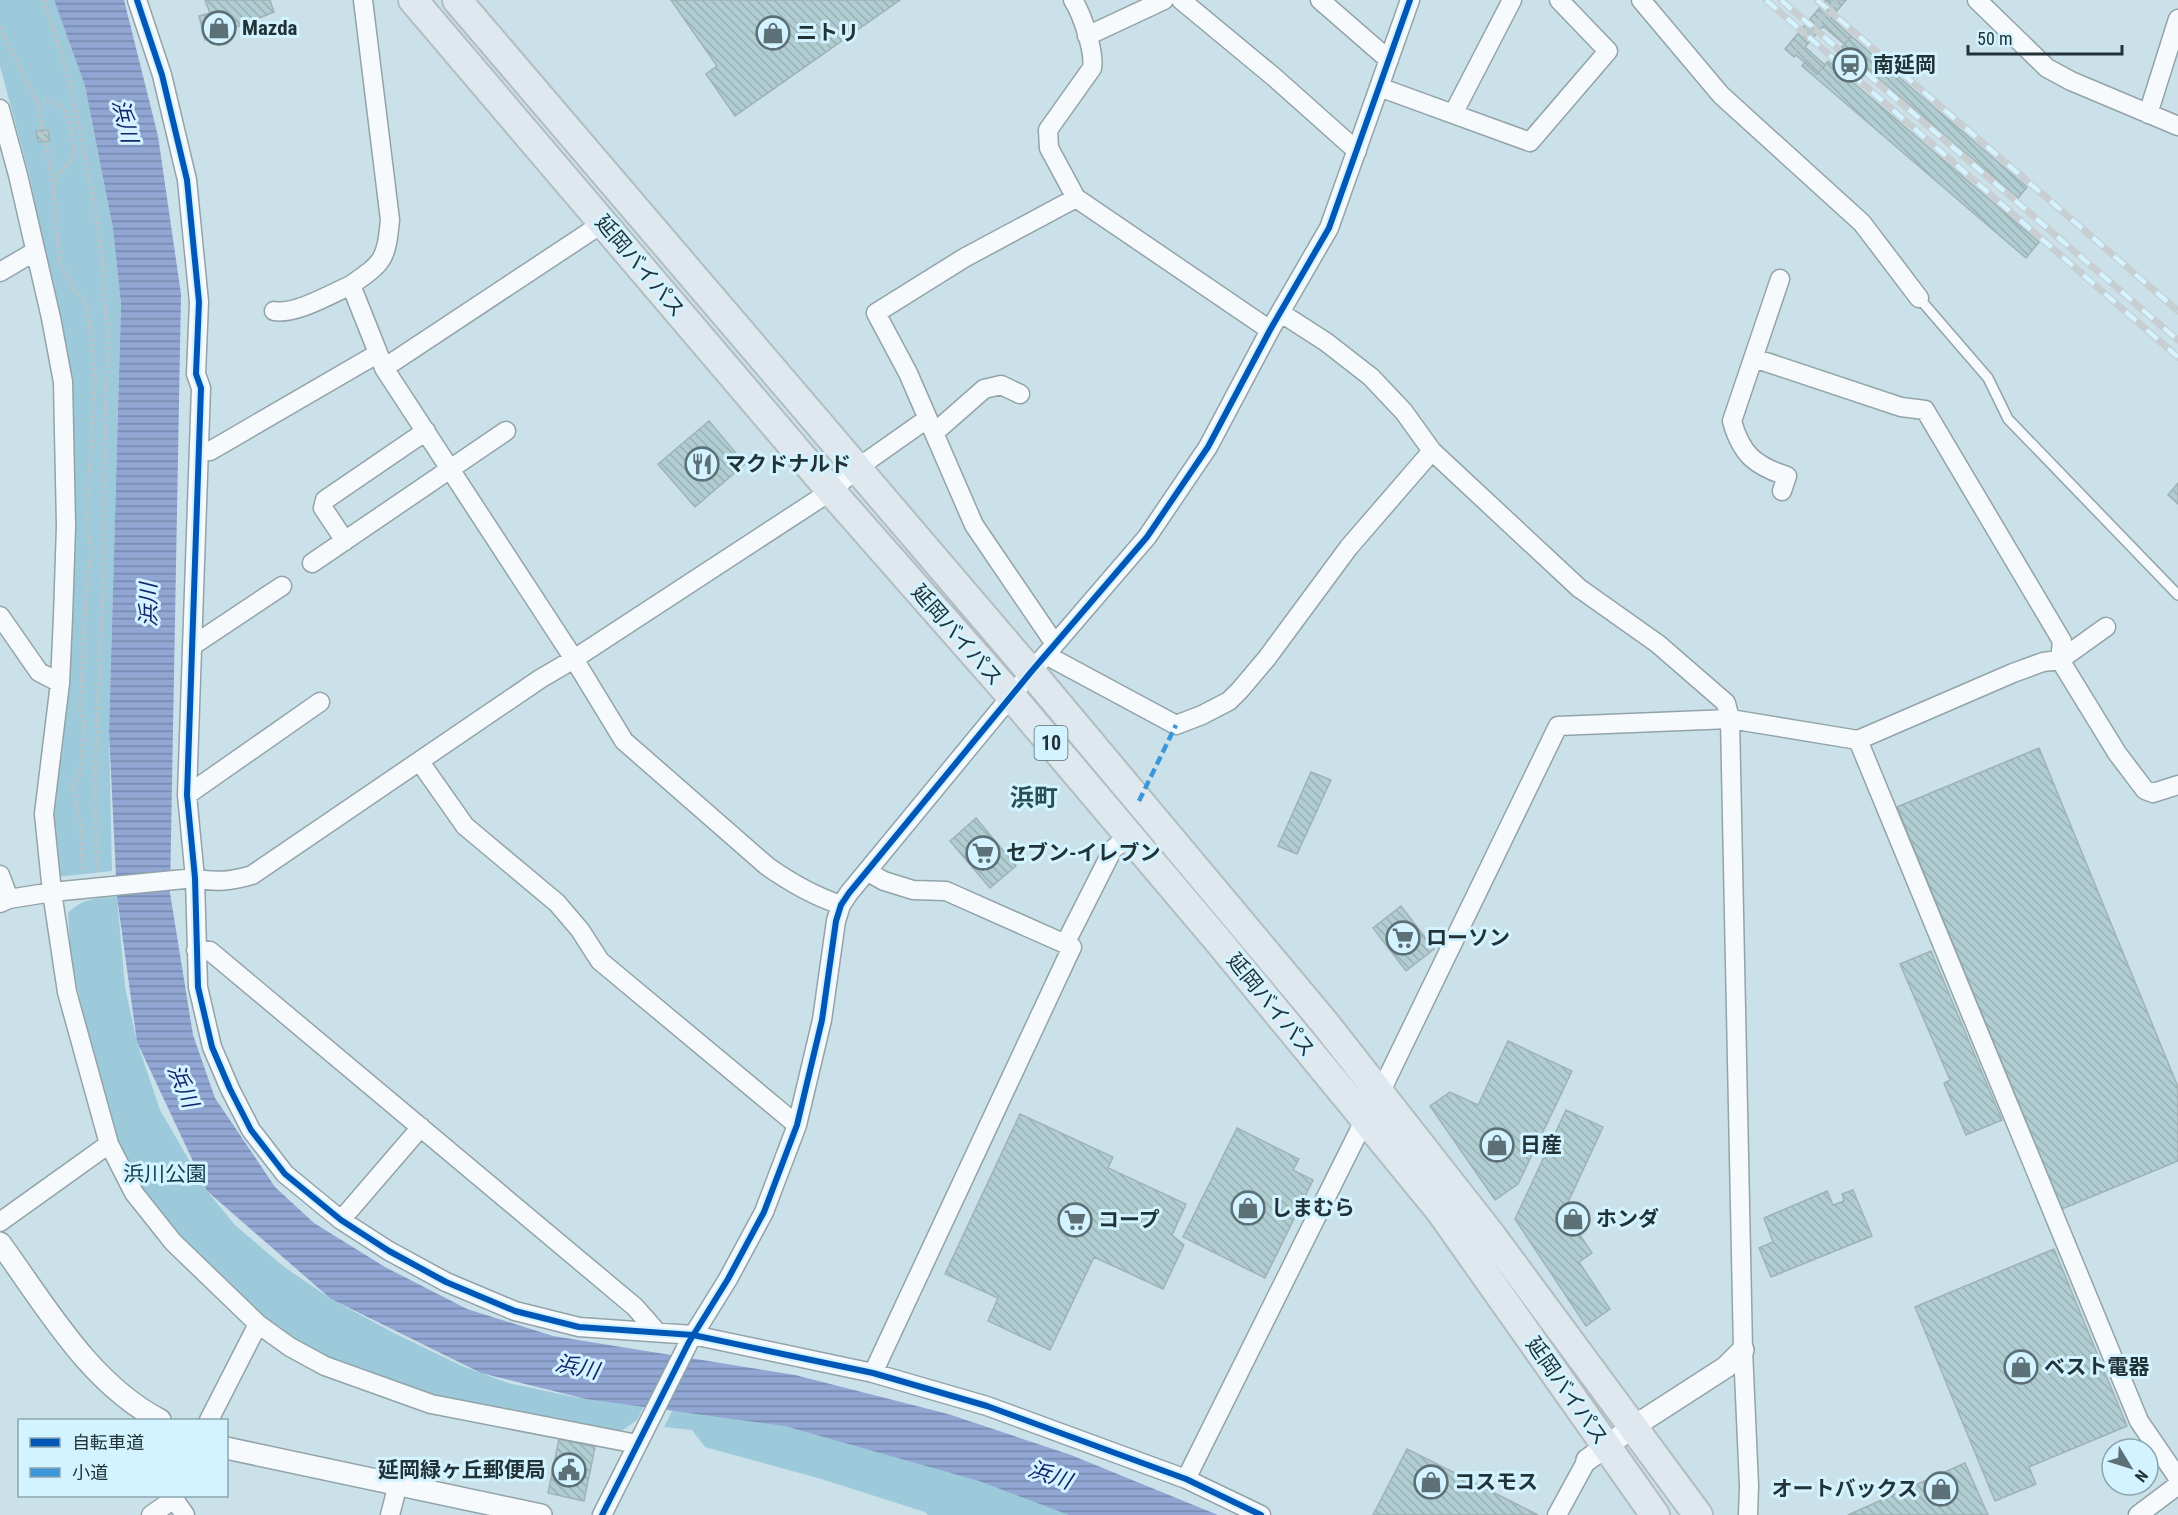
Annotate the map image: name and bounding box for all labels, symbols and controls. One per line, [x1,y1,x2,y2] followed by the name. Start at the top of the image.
[201,10,237,46] shop icon: Mazda
[755,15,791,51] shop icon: ニトリ
[242,16,298,40] place label: Mazda
[1968,18,2122,56] scale bar
[796,21,859,45] place label: ニトリ
[1977,28,2012,49] text: 50 m
[1832,47,1868,83] station icon: 南延岡
[1873,53,1936,77] place label: 南延岡
[108,97,143,147] water label: 浜川
[590,210,690,322] street label: 延岡バイパス
[684,446,720,482] restaurant icon: マクドナルド
[725,452,851,476] place label: マクドナルド
[907,580,1007,690] street label: 延岡バイパス
[136,581,161,627] water label: 浜川
[1034,726,1068,760] road number: 10
[1010,784,1058,812] district label: 浜町
[965,835,1001,871] supermarket icon: セブン-イレブン
[1006,841,1161,865] place label: セブン-イレブン
[1385,920,1421,956] supermarket icon: ローソン
[1426,926,1510,950] place label: ローソン
[1222,949,1320,1061] street label: 延岡バイパス
[163,1061,204,1113] water label: 浜川
[1479,1127,1515,1163] shop icon: 日産
[1520,1133,1562,1157] place label: 日産
[123,1162,207,1186] park label: 浜川公園
[1230,1190,1266,1226] shop icon: しまむら
[1271,1196,1355,1220] place label: しまむら
[1555,1201,1591,1237] shop icon: ホンダ
[1057,1202,1093,1238] supermarket icon: コープ
[1596,1207,1659,1231] place label: ホンダ
[1098,1208,1160,1232] place label: コープ
[1521,1333,1613,1449] street label: 延岡バイパス
[2003,1349,2039,1385] shop icon: ベスト電器
[553,1350,603,1384] water label: 浜川
[2044,1355,2149,1379] place label: ベスト電器
[18,1419,228,1497] legend
[72,1432,144,1453] text: 自転車道
[2100,1437,2160,1497] north arrow
[551,1452,587,1488] public building icon: 延岡緑ヶ丘郵便局
[1025,1456,1077,1495] water label: 浜川
[378,1458,546,1482] place label: 延岡緑ヶ丘郵便局
[72,1462,108,1483] text: 小道
[1413,1464,1449,1500] shop icon: コスモス
[2131,1466,2152,1486] text: N
[1454,1470,1538,1494] place label: コスモス
[1923,1471,1959,1507] shop icon: オートバックス
[1772,1477,1918,1501] place label: オートバックス

